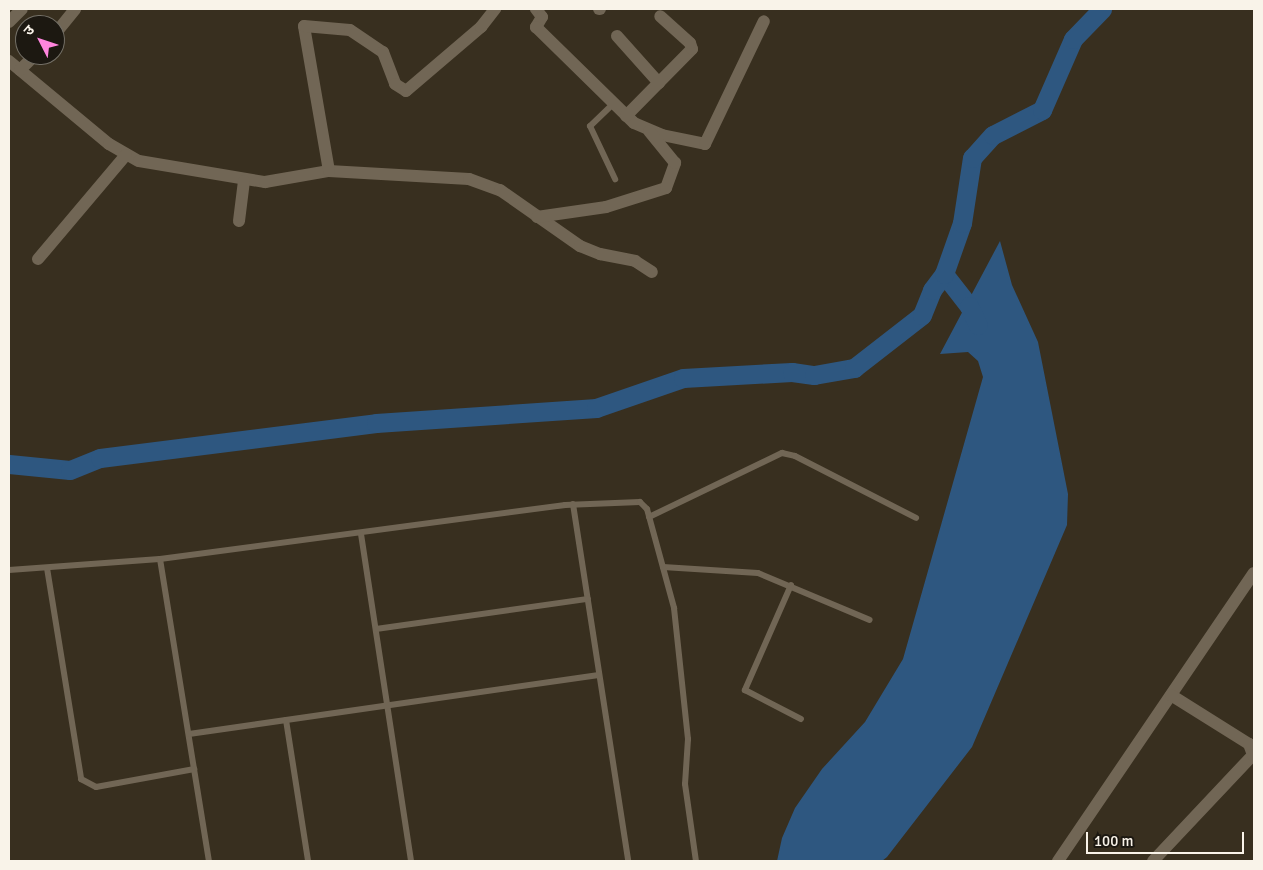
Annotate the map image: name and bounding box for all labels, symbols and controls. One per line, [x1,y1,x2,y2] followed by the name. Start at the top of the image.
[15,15,65,65] north arrow
[20,22,38,39] text: उ
[1088,822,1246,854] scale bar
[1094,832,1134,850] text: 100 m

